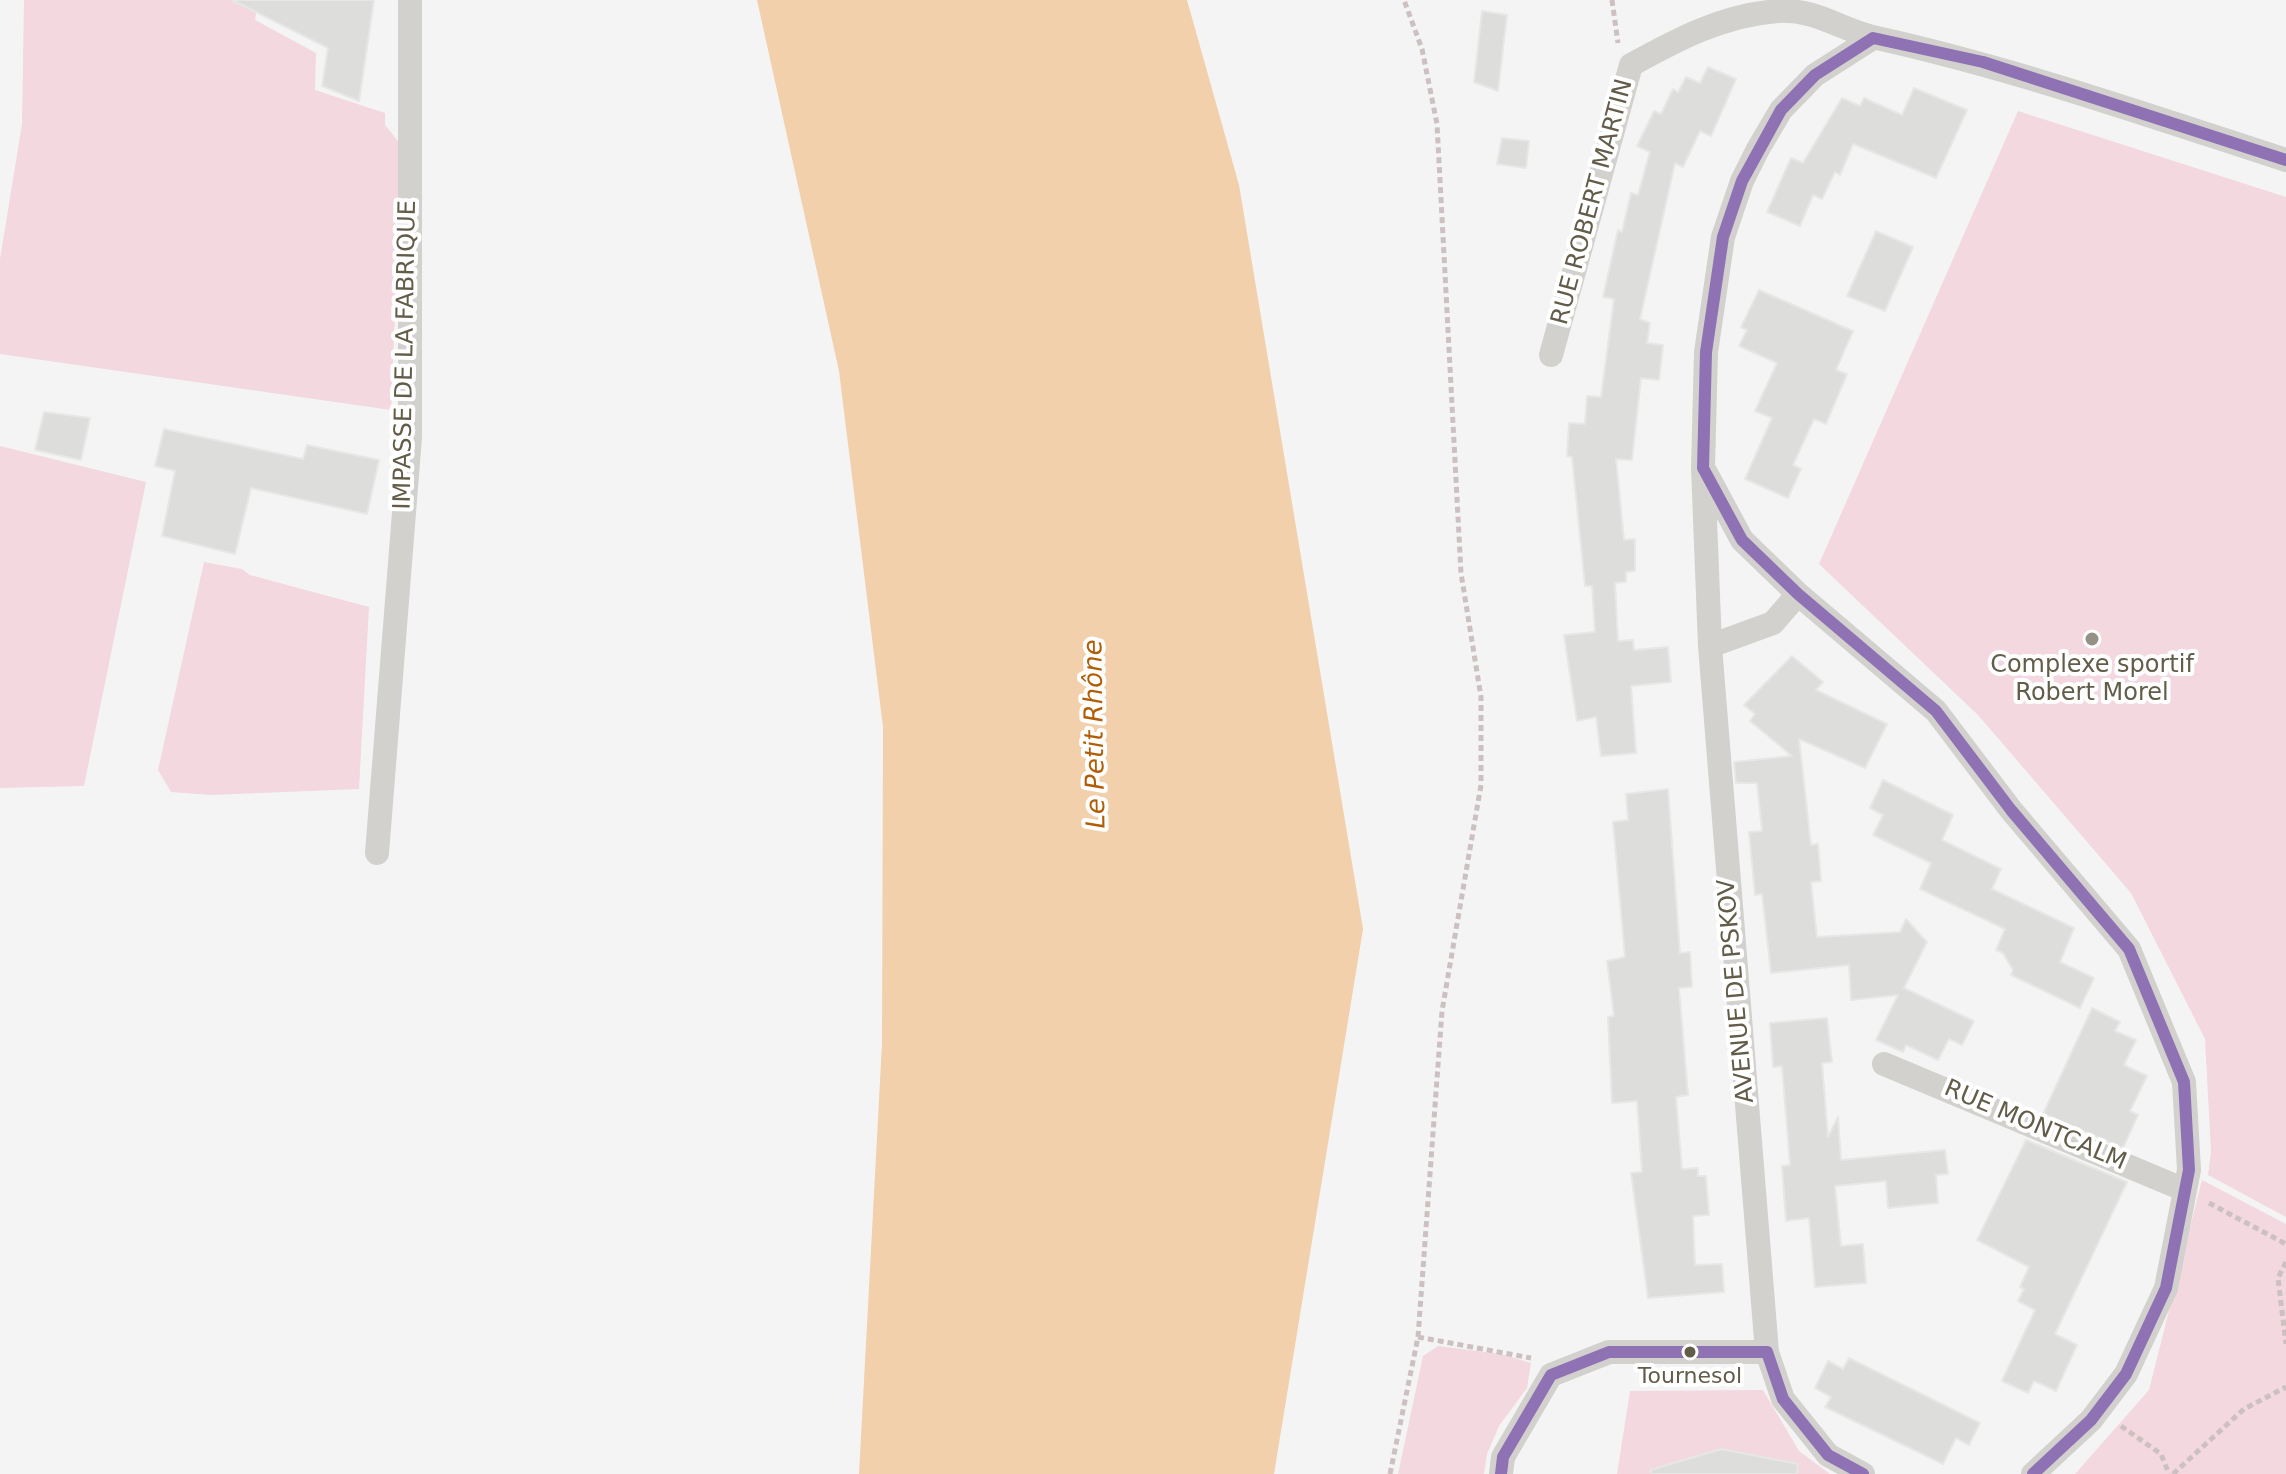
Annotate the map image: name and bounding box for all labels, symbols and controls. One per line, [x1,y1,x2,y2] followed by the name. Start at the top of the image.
[1546,76,1640,328] street label: RUE ROBERT MARTIN
[389,200,423,510] street label: IMPASSE DE LA FABRIQUE
[2083,630,2101,648] marker: Complexe sportif Robert Morel
[1079,639,1113,829] water label: Le Petit Rhône
[1990,652,2194,708] place label: Complexe sportif Robert Morel
[1713,878,1761,1104] street label: AVENUE DE PSKOV
[1940,1075,2130,1177] street label: RUE MONTCALM
[1682,1344,1698,1360] marker: Tournesol
[1638,1364,1742,1390] place label: Tournesol

